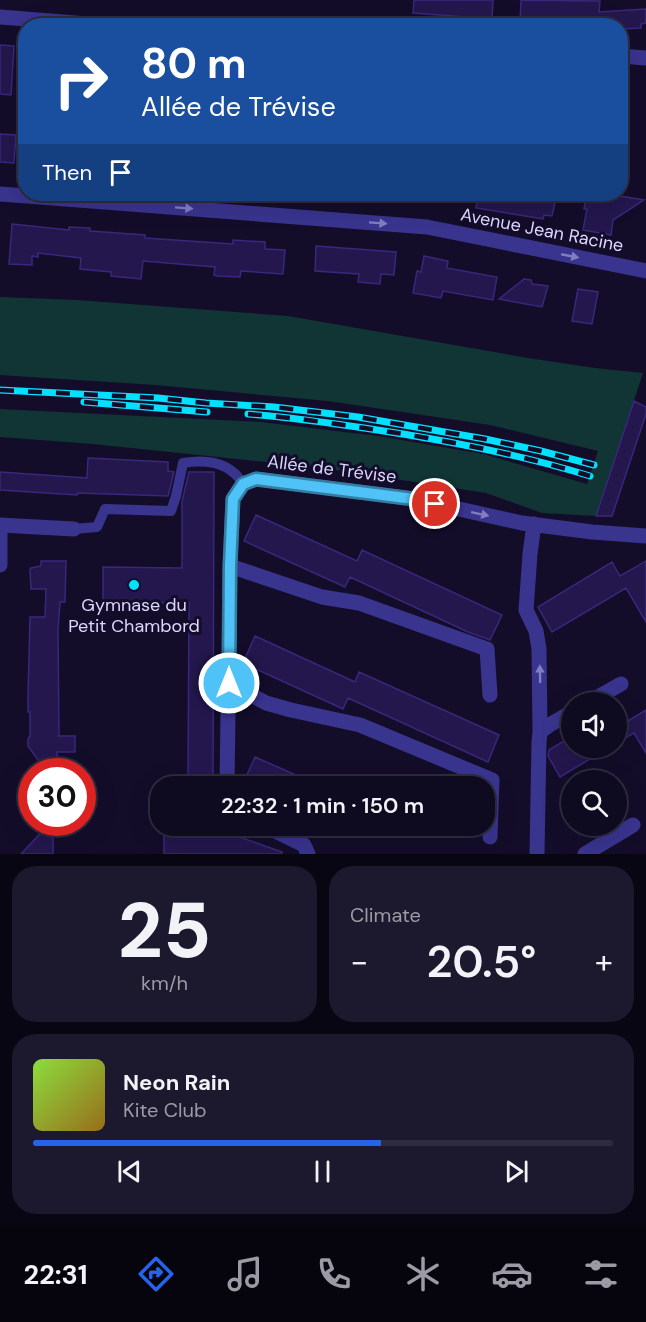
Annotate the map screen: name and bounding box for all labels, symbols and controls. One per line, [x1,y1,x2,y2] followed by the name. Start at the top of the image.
[141,36,247,91] text: 80 m
[42,42,120,120] icon: right
[141,89,336,124] text: Allée de Trévise
[104,156,137,189] icon: arrive
[42,158,92,187] text: Then
[458,202,626,258] street label: Avenue Jean Racine
[175,203,194,213] one-way arrow
[369,218,388,227] one-way arrow
[561,252,580,261] one-way arrow
[266,449,398,489] street label: Allée de Trévise
[409,478,460,529] pin
[418,487,451,520] icon: arrive
[471,509,489,519] one-way arrow
[127,578,141,592] marker: Gymnase du Petit Chambord
[68,593,200,638] place label: Gymnase du Petit Chambord
[197,651,261,715] position arrow
[535,664,545,683] one-way arrow
[561,692,627,836] map controls
[561,692,627,758] button: sound
[18,758,96,836] speed limit sign: 30
[561,770,627,836] button: search
[221,791,424,820] text: 22:32 · 1 min · 150 m
[118,880,211,981] text: 25
[350,902,421,928] text: Climate
[427,932,536,991] text: 20.5°
[350,940,368,983] text: −
[595,940,613,983] text: +
[141,970,188,996] text: km/h
[123,1068,230,1097] text: Neon Rain
[123,1097,207,1123] text: Kite Club
[113,1155,146,1188] icon: previous
[306,1155,339,1188] icon: pause
[500,1155,533,1188] icon: next
[135,1253,177,1295] icon: directions
[224,1253,266,1295] icon: music
[313,1253,355,1295] icon: phone
[402,1253,444,1295] icon: climate
[491,1253,533,1295] icon: car
[580,1253,622,1295] icon: filters
[24,1257,88,1292] text: 22:31

